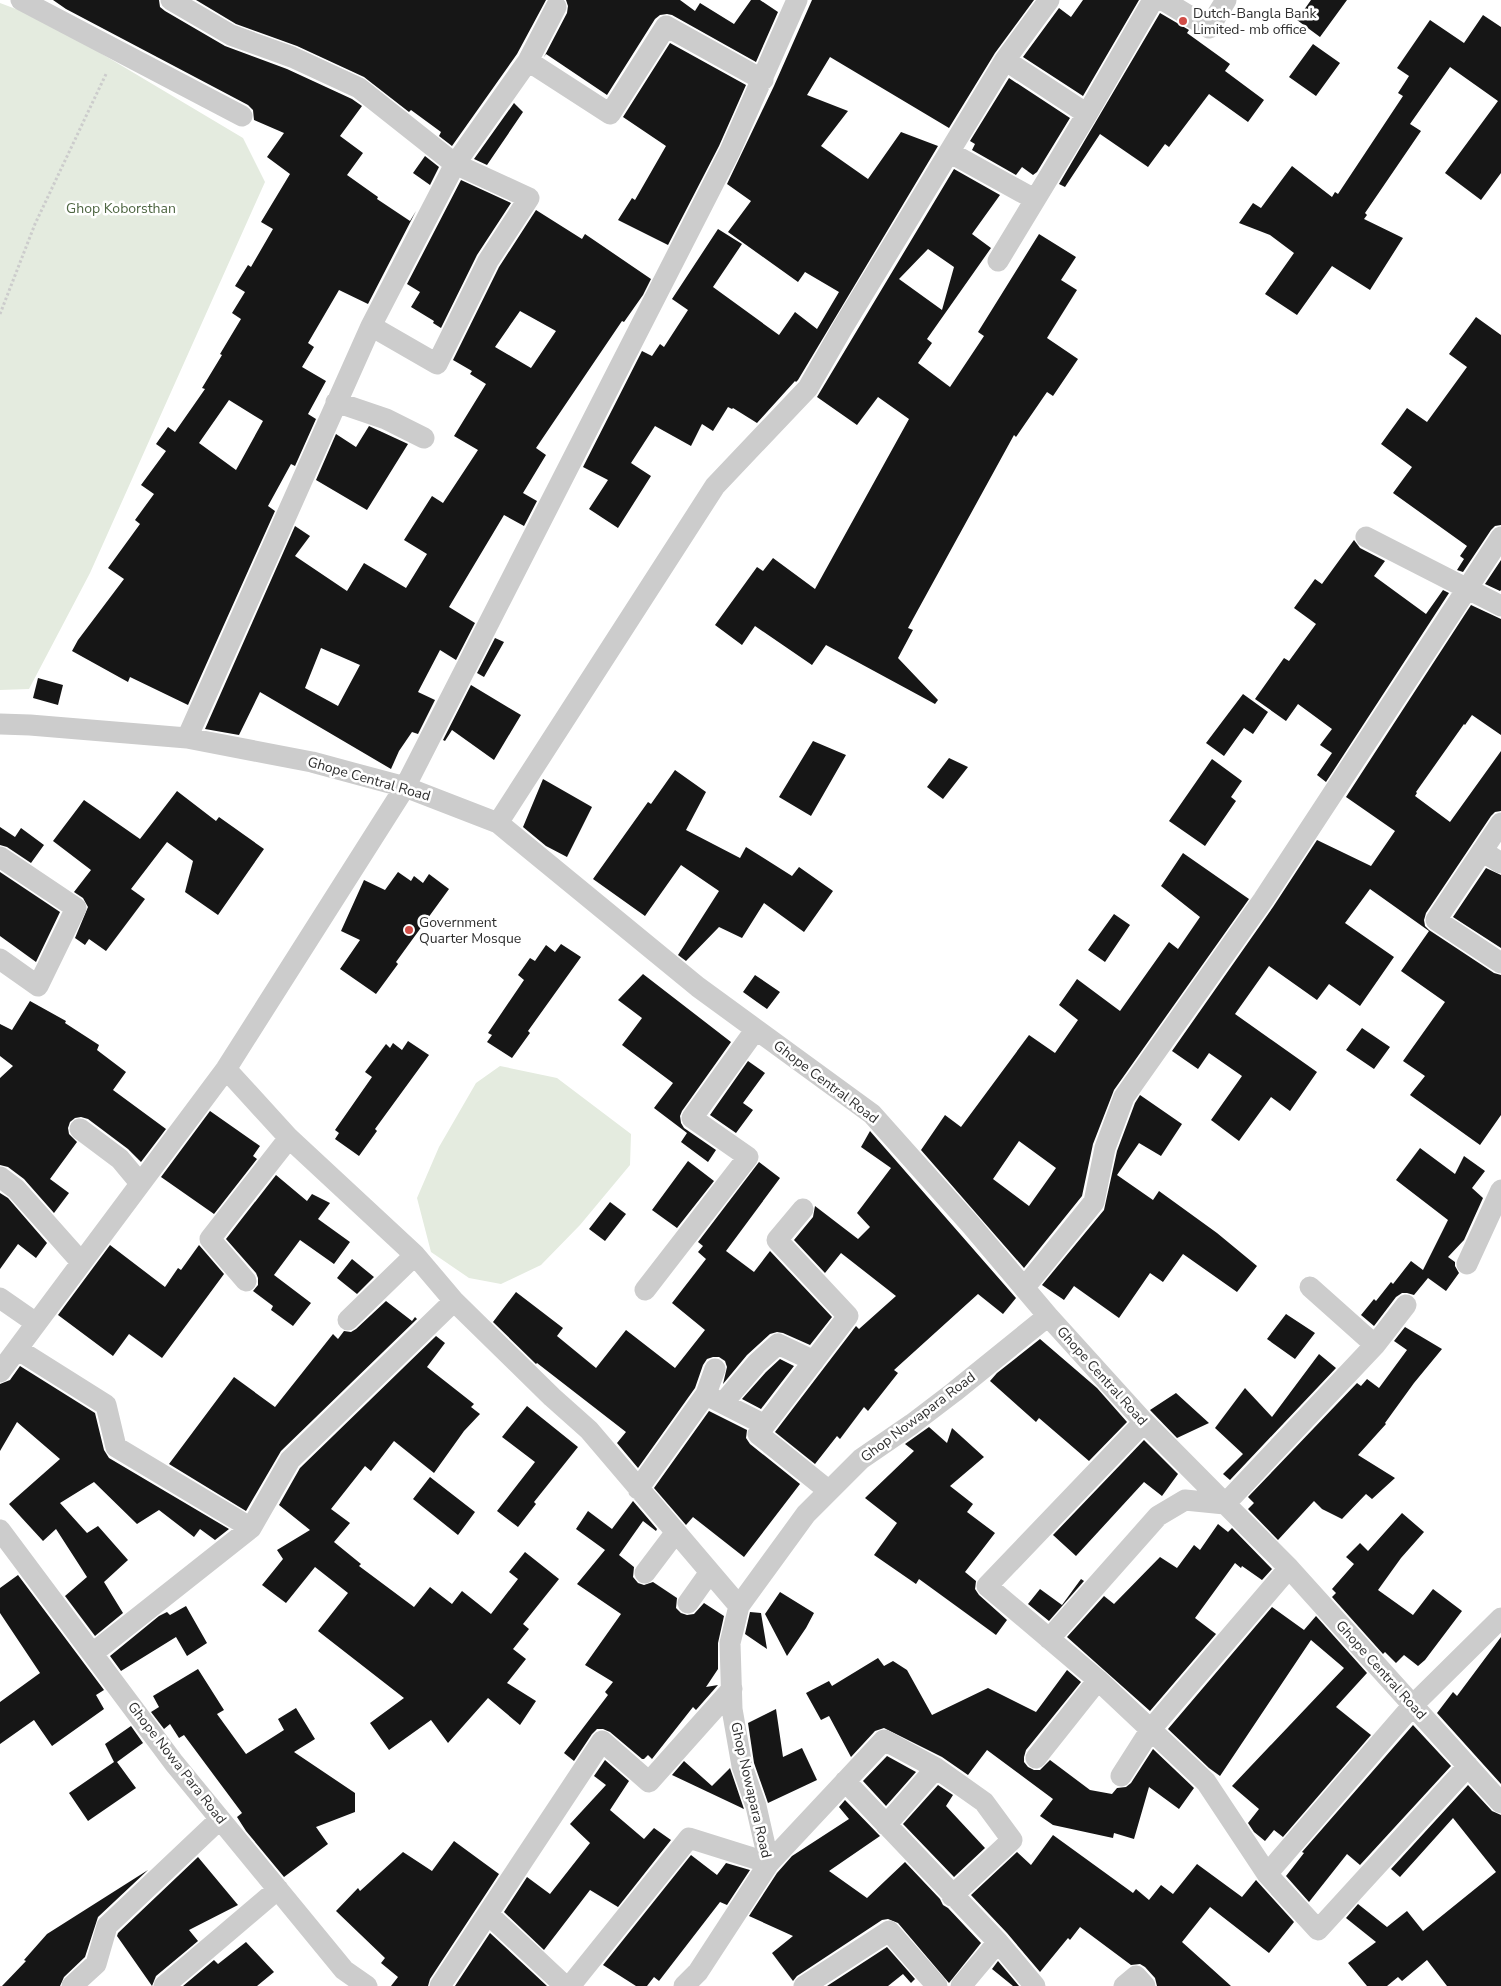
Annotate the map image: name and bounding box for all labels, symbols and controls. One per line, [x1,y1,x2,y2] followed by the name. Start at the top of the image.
[1193,4,1317,39] place label: Dutch-Bangla Bank Limited- mb office
[1177,15,1189,27] marker: Dutch-Bangla Bank Limited- mb office
[66,199,176,218] park label: Ghop Koborsthan
[305,752,433,806] street label: Ghope Central Road
[419,913,521,948] place label: Government Quarter Mosque
[403,924,415,936] marker: Government Quarter Mosque
[770,1036,882,1128] street label: Ghope Central Road
[1052,1322,1152,1430] street label: Ghope Central Road
[857,1368,979,1466] street label: Ghop Nowapara Road
[1331,1616,1431,1724] street label: Ghope Central Road
[123,1698,231,1828] street label: Ghope Nowa Para Road
[726,1720,776,1860] street label: Ghop Nowapara Road

